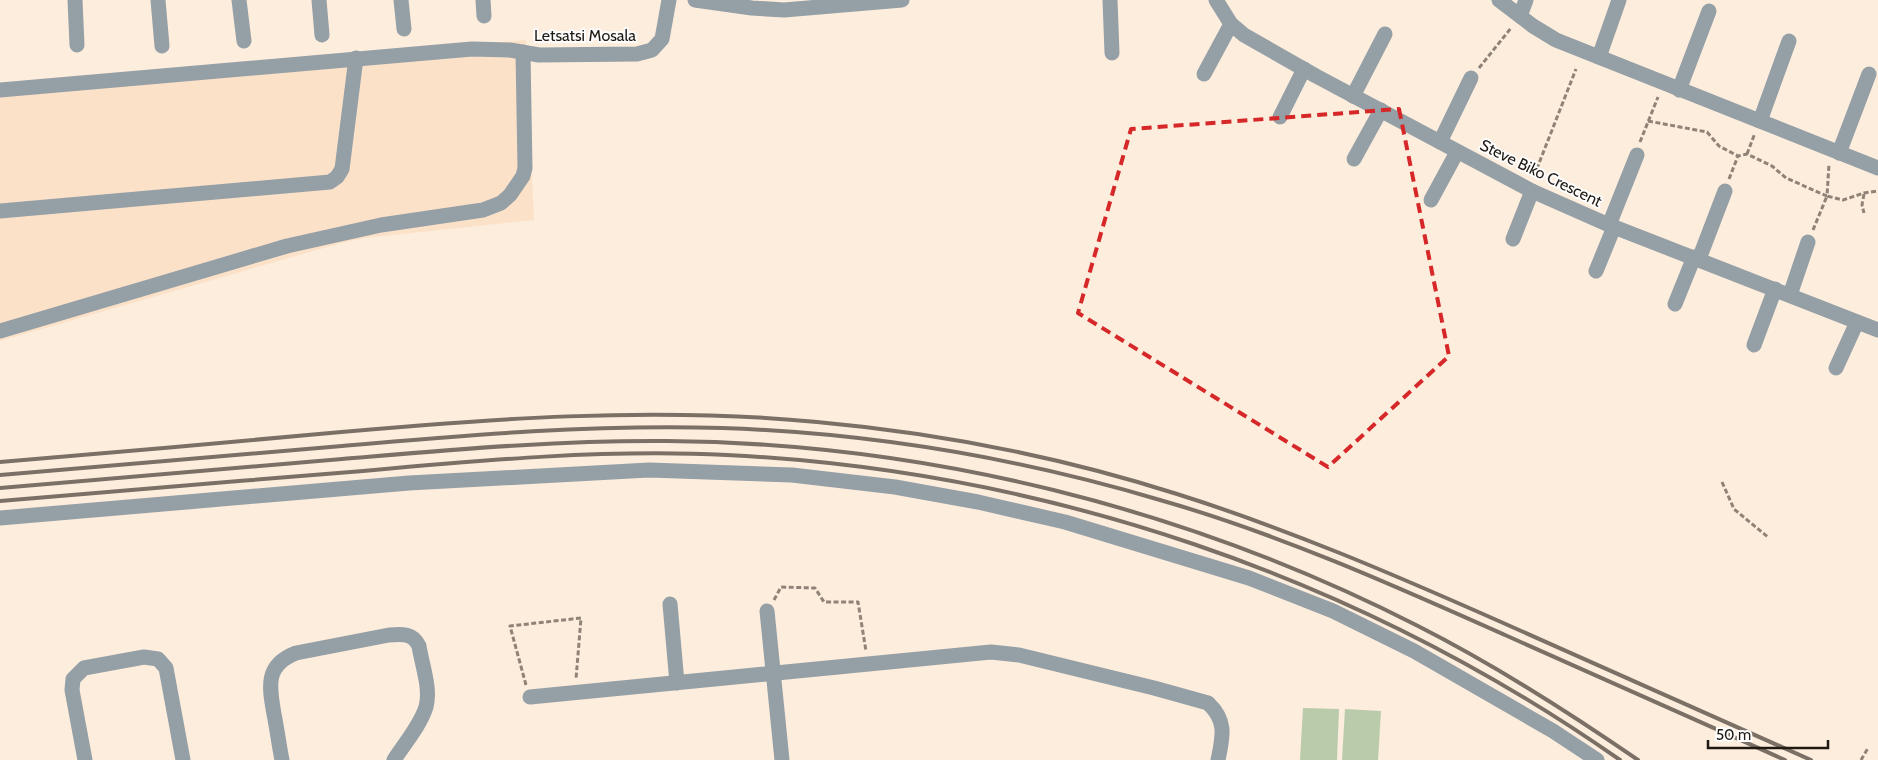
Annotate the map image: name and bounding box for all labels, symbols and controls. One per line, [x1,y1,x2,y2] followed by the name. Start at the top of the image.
[534,26,636,45] street label: Letsatsi Mosala
[1477,135,1606,211] street label: Steve Biko Crescent
[1708,718,1828,750] scale bar
[1716,726,1751,744] text: 50 m

